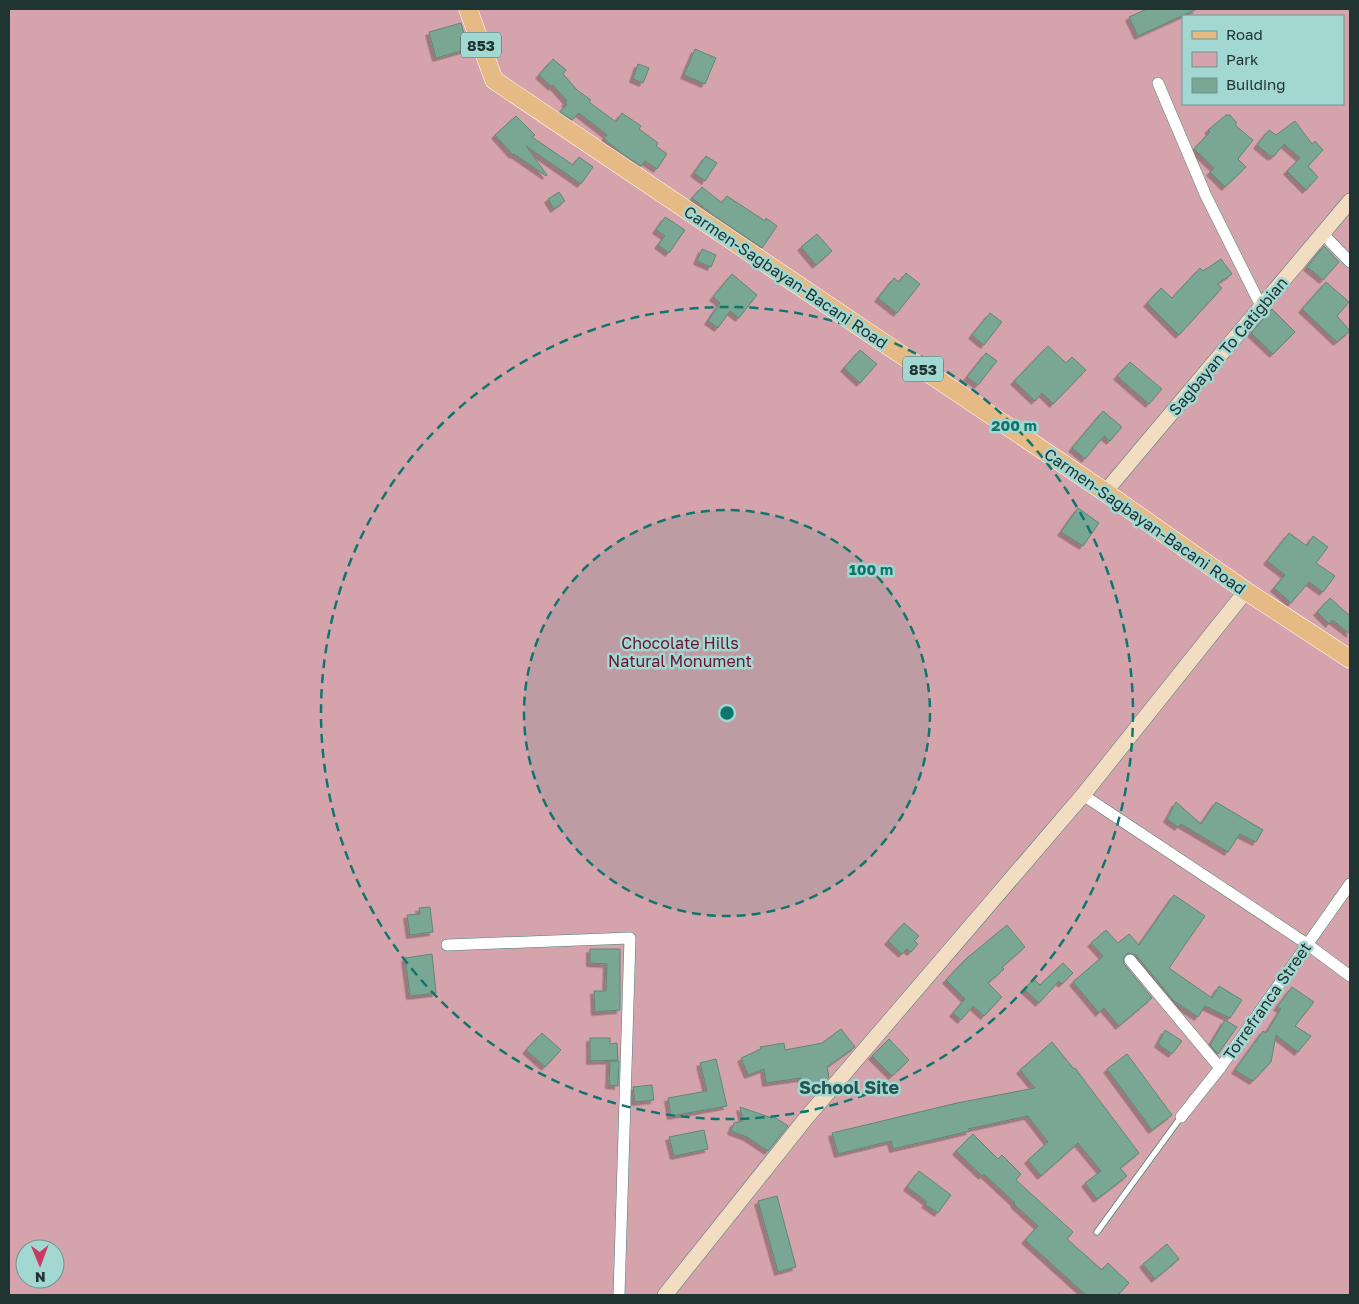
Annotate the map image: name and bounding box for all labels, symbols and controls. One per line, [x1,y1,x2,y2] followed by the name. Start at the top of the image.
[1182,15,1344,105] legend
[1226,25,1263,43] text: Road
[461,32,501,58] road number: 853
[1226,50,1259,68] text: Park
[1226,75,1286,93] text: Building
[680,201,892,353] street label: Carmen-Sagbayan-Bacani Road
[1164,273,1292,419] street label: Sagbayan To Catigbian
[903,356,943,382] road number: 853
[991,416,1037,434] text: 200 m
[1040,444,1250,598] street label: Carmen-Sagbayan-Bacani Road
[849,560,893,578] text: 100 m
[608,633,752,671] park label: Chocolate Hills Natural Monument
[718,704,736,722] centre of rings
[1219,938,1315,1064] street label: Torrefranca Street
[799,1076,899,1098] district label: School Site
[15,1239,65,1289] north arrow
[35,1269,46,1286] text: N

